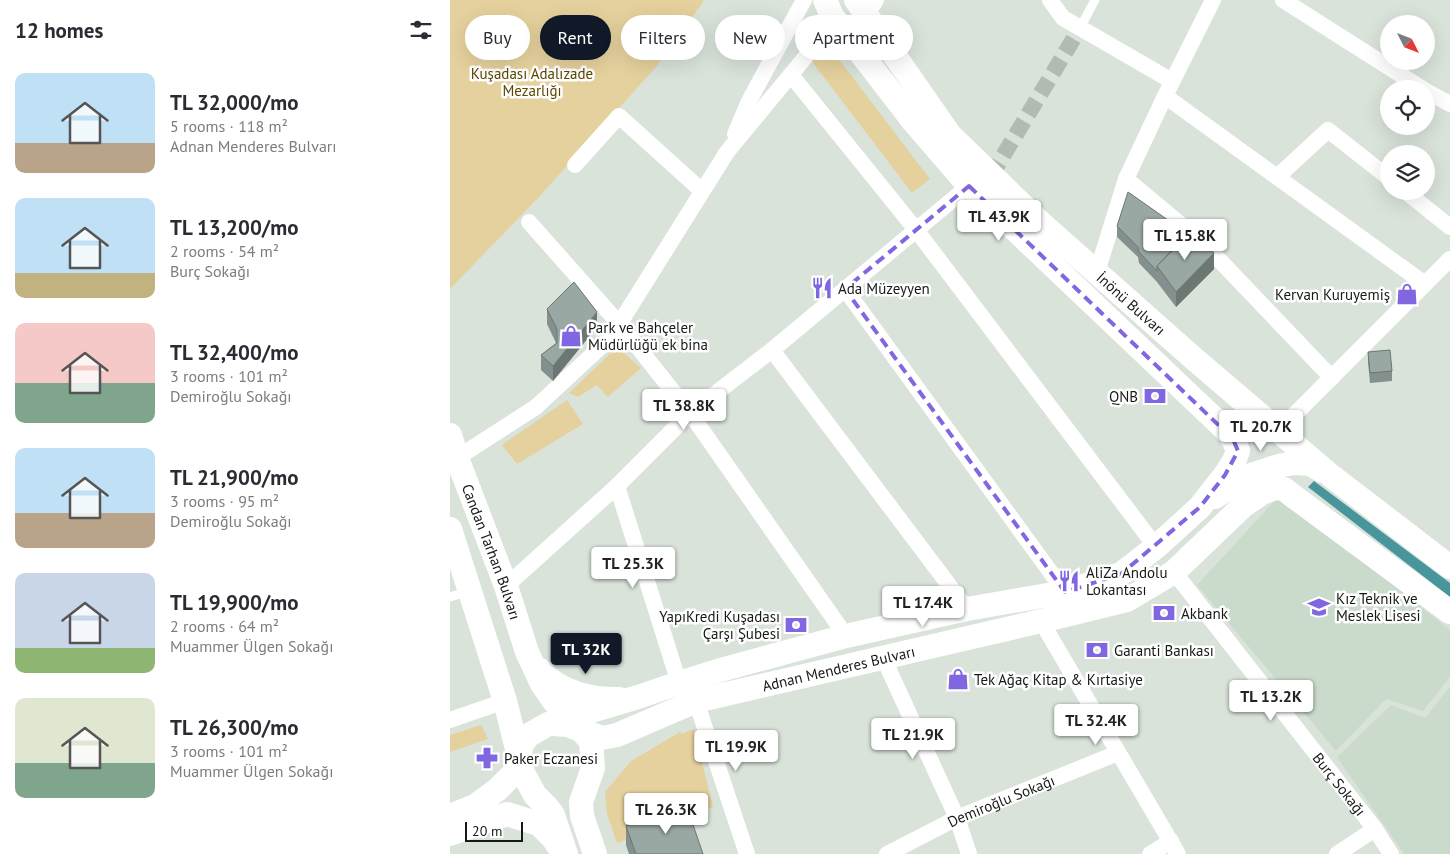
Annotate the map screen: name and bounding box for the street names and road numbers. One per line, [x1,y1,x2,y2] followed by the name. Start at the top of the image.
[1093,268,1170,339] street label: İnönü Bulvarı
[458,481,526,622] street label: Candan Tarhan Bulvarı
[760,641,917,695] street label: Adnan Menderes Bulvarı
[1309,748,1370,819] street label: Burç Sokağı
[944,770,1057,831] street label: Demiroğlu Sokağı

